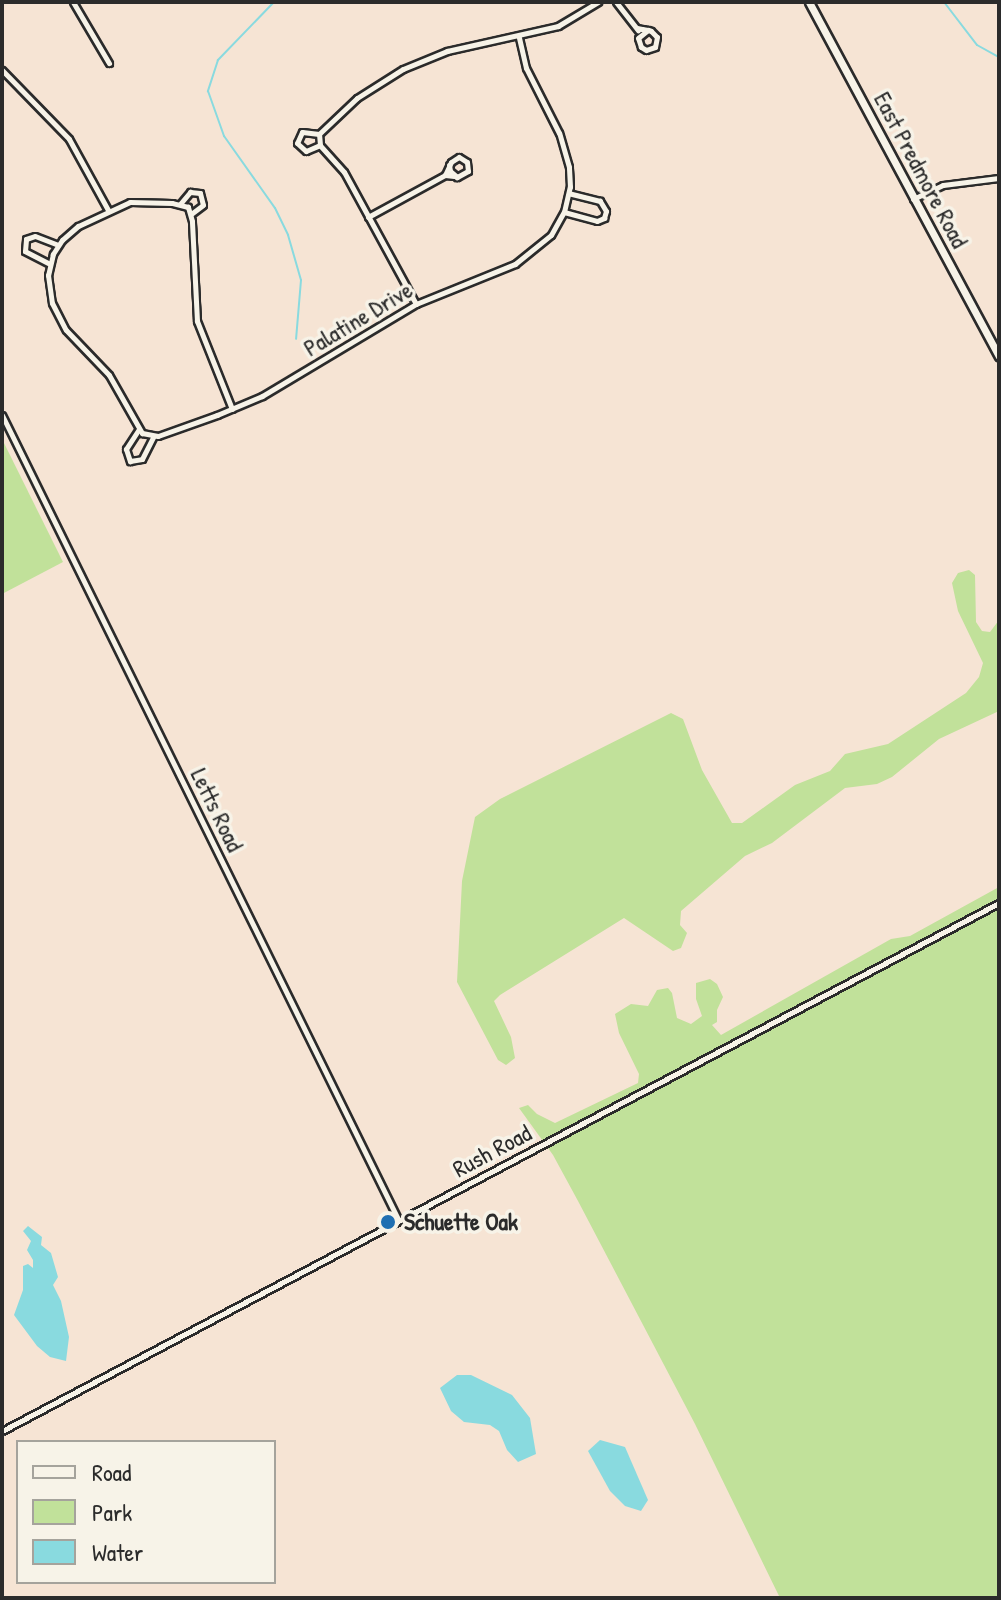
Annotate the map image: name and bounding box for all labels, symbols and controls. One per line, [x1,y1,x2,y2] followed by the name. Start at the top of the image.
[868,87,974,253] street label: East Predmore Road
[299,275,417,363] street label: Palatine Drive
[185,764,249,856] street label: Letts Road
[448,1118,536,1184] street label: Rush Road
[404,1208,518,1236] place label: Schuette Oak
[379,1213,397,1231] marker: Schuette Oak
[16,1440,276,1584] legend
[92,1456,131,1488] text: Road
[92,1496,132,1528] text: Park
[92,1536,143,1568] text: Water

